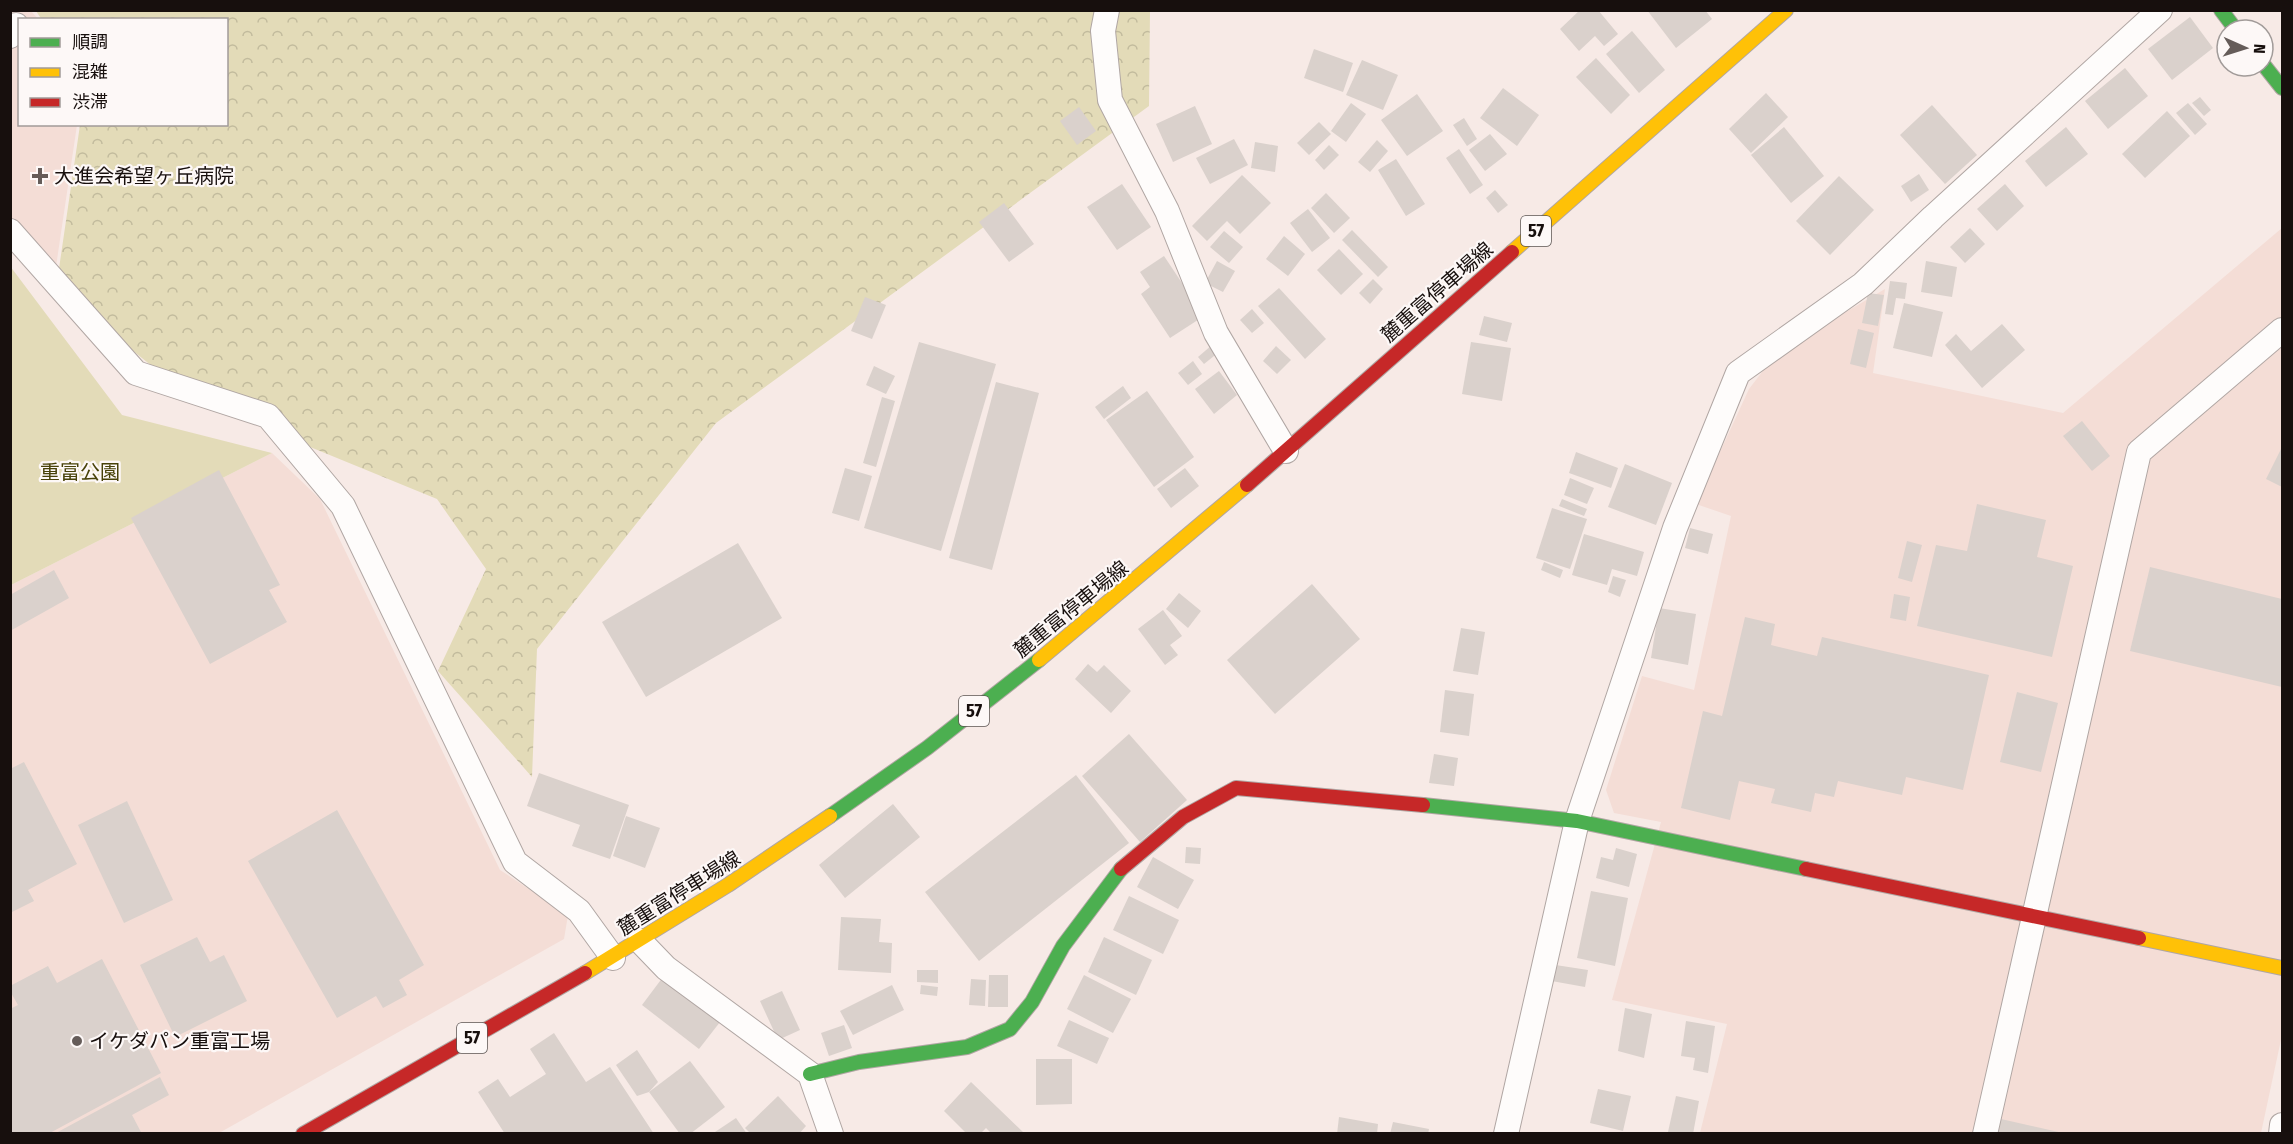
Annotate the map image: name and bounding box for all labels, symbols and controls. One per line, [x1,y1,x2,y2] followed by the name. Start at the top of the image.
[18,18,228,126] legend
[2215,18,2275,78] north arrow
[72,31,108,53] text: 順調
[2250,43,2269,54] text: N
[72,61,108,83] text: 混雑
[72,91,108,113] text: 渋滞
[54,164,234,188] place label: 大進会希望ヶ丘病院
[31,167,49,185] marker: 大進会希望ヶ丘病院
[1521,216,1551,246] road number: 57
[1376,237,1498,347] street label: 麓重富停車場線
[40,460,120,484] park label: 重富公園
[1009,556,1133,662] street label: 麓重富停車場線
[959,696,989,726] road number: 57
[613,846,745,940] street label: 麓重富停車場線
[457,1023,487,1053] road number: 57
[89,1029,270,1053] place label: イケダパン重富工場
[70,1034,84,1048] marker: イケダパン重富工場

